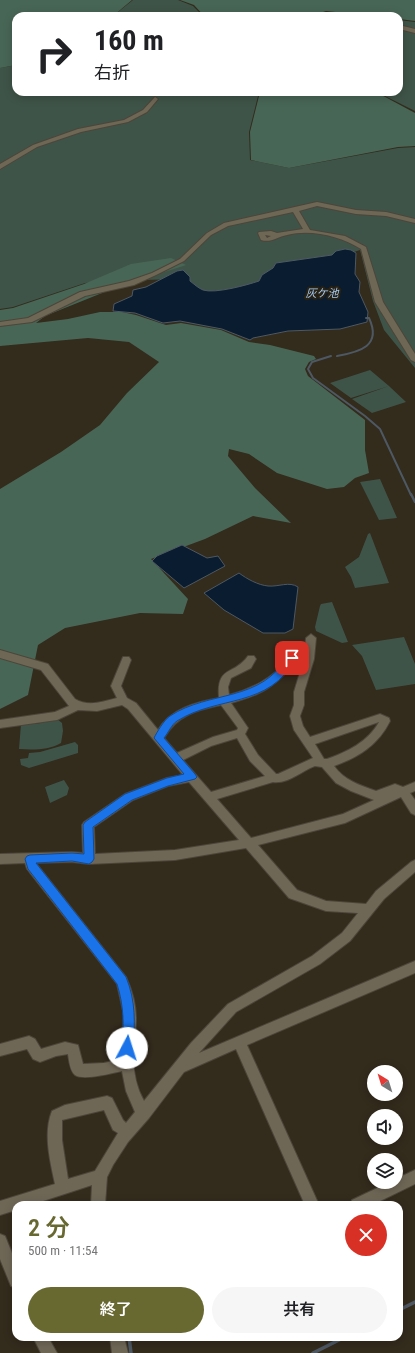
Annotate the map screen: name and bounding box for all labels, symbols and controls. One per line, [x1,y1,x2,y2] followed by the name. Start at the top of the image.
[94,24,164,57] text: 160 m
[28,28,80,80] icon: right
[94,62,130,83] text: 右折
[306,287,339,300] water label: 灰ケ池
[275,641,309,675] pin
[281,647,303,669] icon: arrive
[106,1027,148,1069] position arrow
[367,1065,403,1101] north arrow
[367,1065,403,1189] map controls
[367,1109,403,1145] button: sound
[367,1153,403,1189] button: layers
[28,1214,70,1242] text: 2 分
[345,1214,387,1256] button: close
[28,1243,98,1258] text: 500 m · 11:54
[28,1287,204,1333] button: 終了
[212,1287,387,1333] button: 共有

